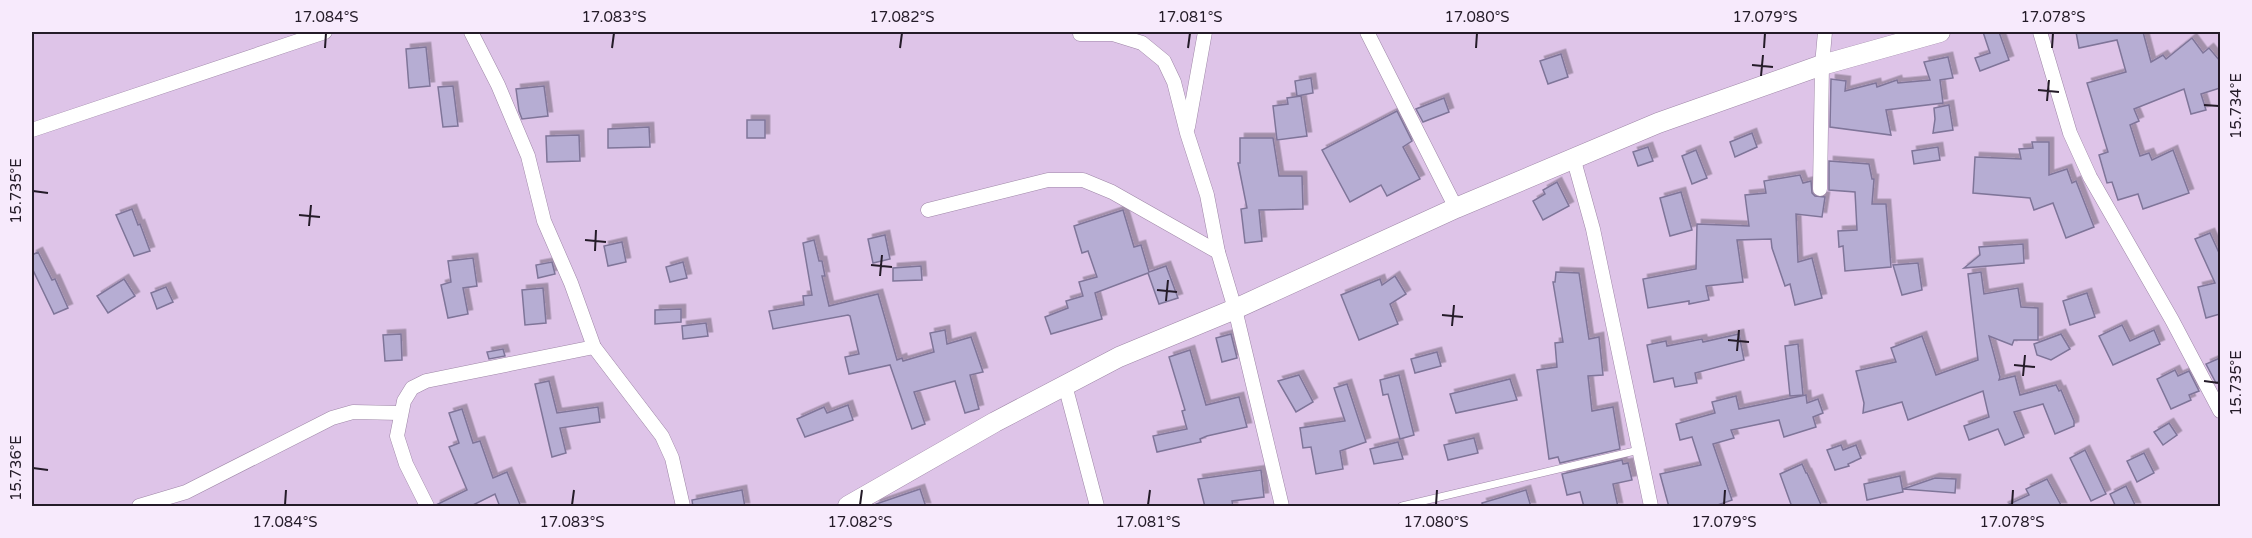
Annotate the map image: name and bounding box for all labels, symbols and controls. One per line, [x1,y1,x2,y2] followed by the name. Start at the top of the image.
[293,8,359,26] text: 17.084°S
[581,8,647,26] text: 17.083°S
[869,8,935,26] text: 17.082°S
[1157,8,1223,26] text: 17.081°S
[1444,8,1510,26] text: 17.080°S
[1732,8,1798,26] text: 17.079°S
[2020,8,2086,26] text: 17.078°S
[2227,73,2245,139] text: 15.734°E
[7,158,25,224] text: 15.735°E
[2227,350,2245,416] text: 15.735°E
[7,435,25,501] text: 15.736°E
[252,513,318,531] text: 17.084°S
[539,513,605,531] text: 17.083°S
[827,513,893,531] text: 17.082°S
[1115,513,1181,531] text: 17.081°S
[1403,513,1469,531] text: 17.080°S
[1691,513,1757,531] text: 17.079°S
[1979,513,2045,531] text: 17.078°S

